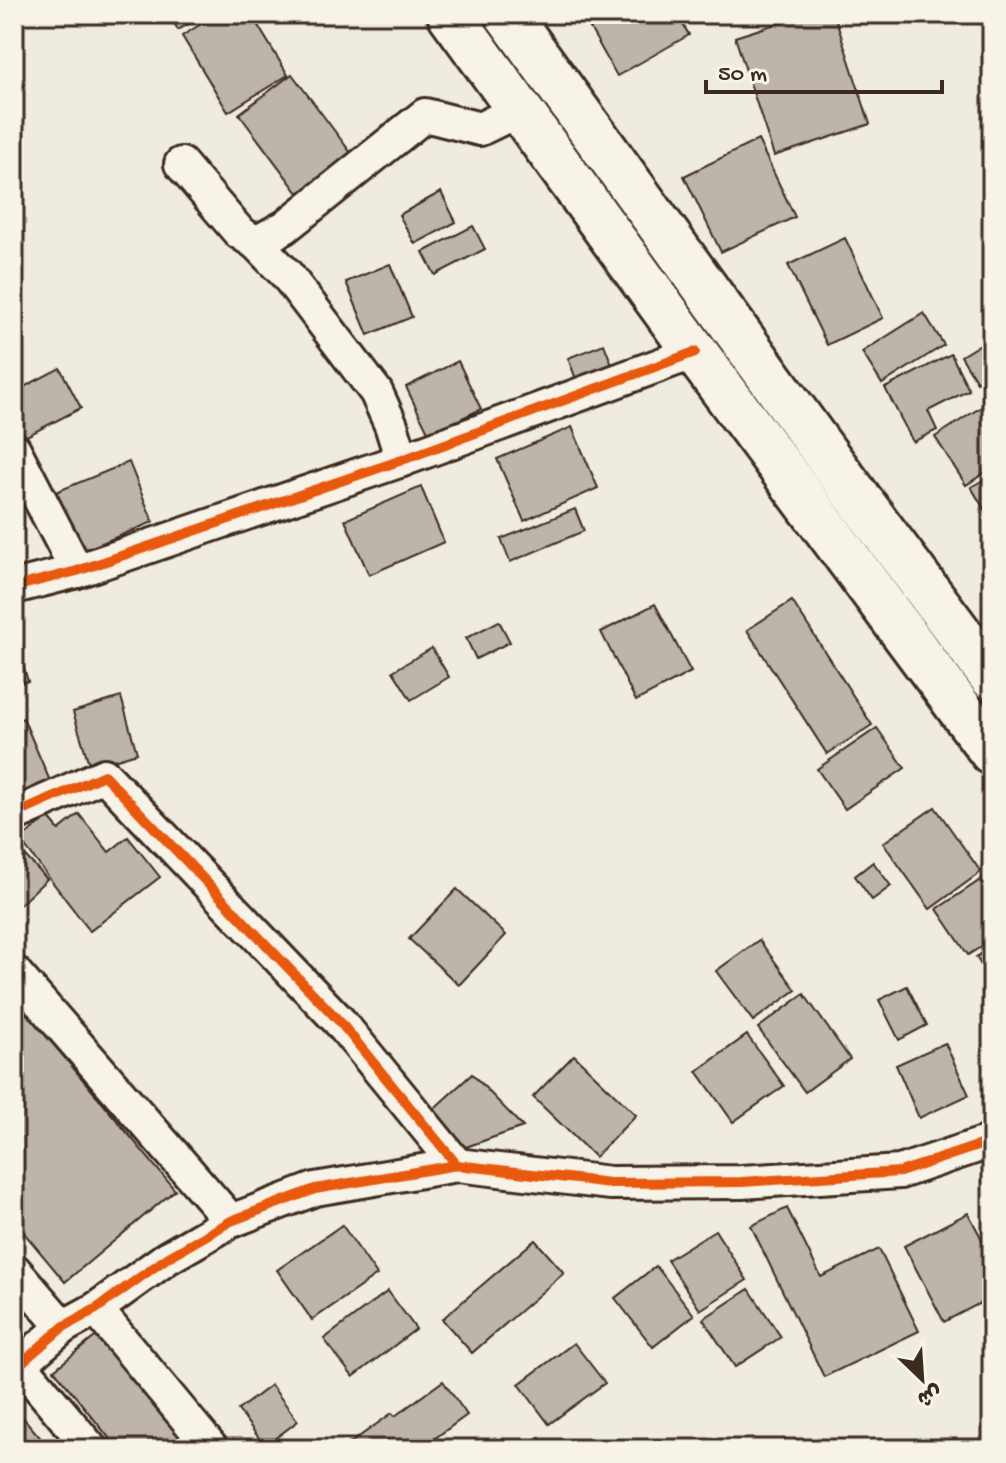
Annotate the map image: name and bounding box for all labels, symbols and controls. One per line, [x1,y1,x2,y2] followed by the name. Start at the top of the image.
[706,44,942,94] scale bar
[718,61,767,90] text: 50 m
[882,1339,962,1419] north arrow
[912,1377,945,1410] text: ش

